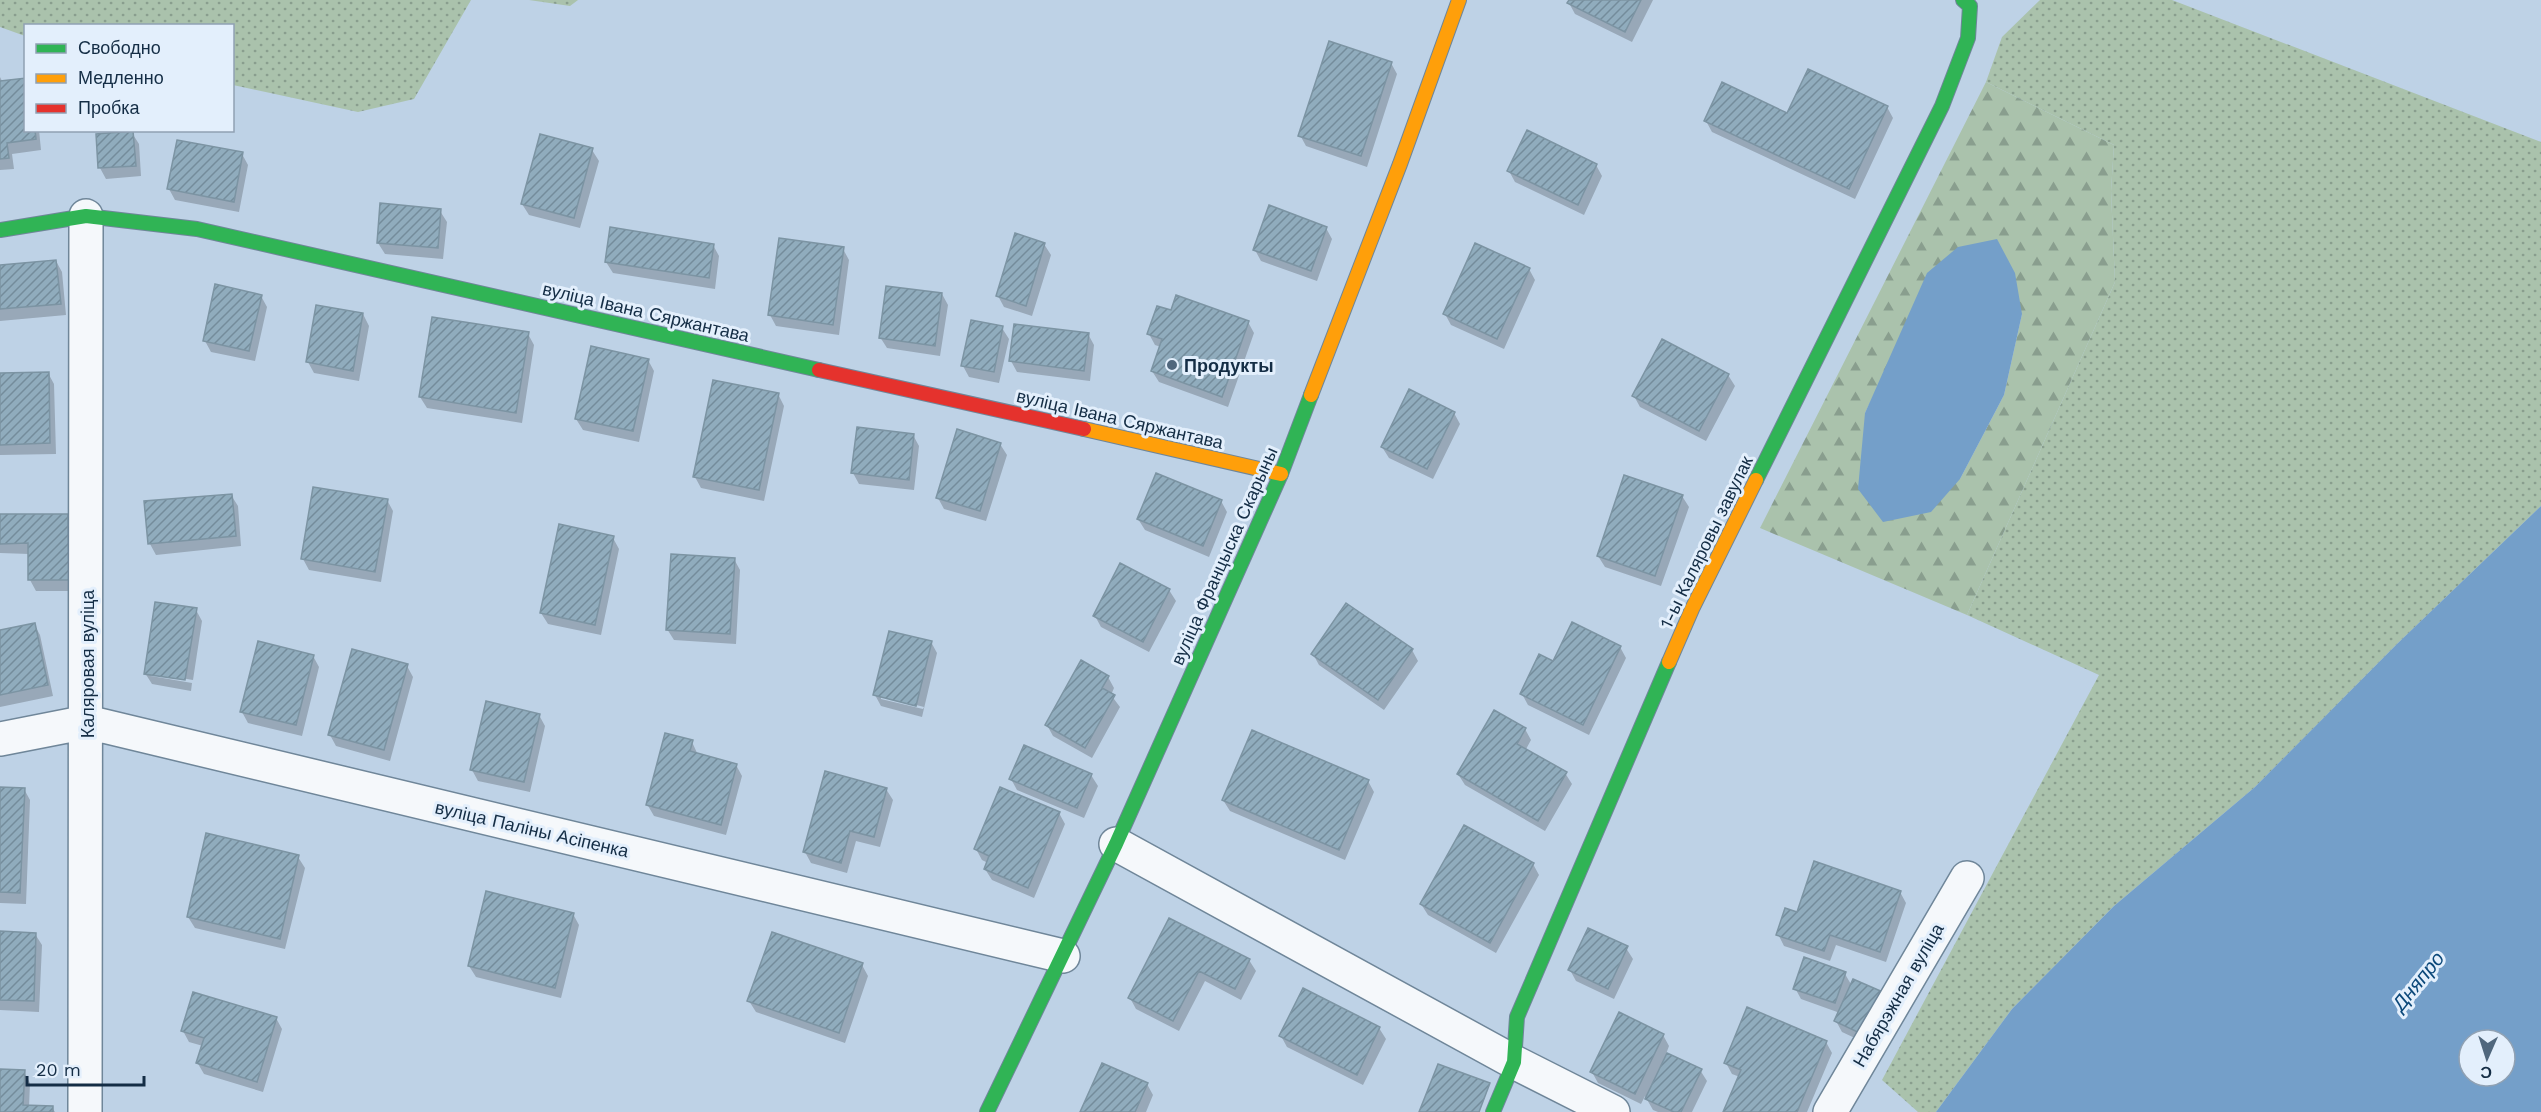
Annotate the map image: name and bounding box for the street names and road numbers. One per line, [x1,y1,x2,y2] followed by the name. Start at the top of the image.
[541,278,752,346] street label: вуліца Івана Сяржантава
[1015,385,1226,453] street label: вуліца Івана Сяржантава
[1166,444,1282,668] street label: вуліца Францыска Скарыны
[1655,452,1757,632] street label: 1-ы Каляровы завулак
[77,589,98,738] street label: Каляровая вуліца
[433,796,632,862] street label: вуліца Паліны Асіпенка
[1848,919,1948,1071] street label: Набярэжная вуліца

